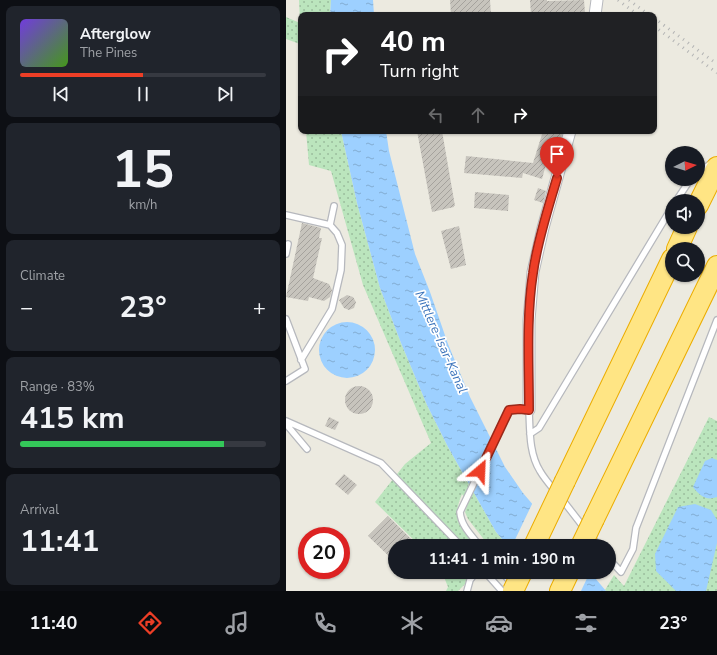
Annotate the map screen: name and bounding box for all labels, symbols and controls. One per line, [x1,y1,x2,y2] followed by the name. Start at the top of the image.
[380,23,446,61] text: 40 m
[80,24,151,44] text: Afterglow
[314,28,366,80] icon: right
[80,44,137,62] text: The Pines
[380,59,459,83] text: Turn right
[50,83,72,105] icon: previous
[132,83,154,105] icon: pause
[214,83,236,105] icon: next
[425,104,447,126] icon: left
[467,104,489,126] icon: ahead
[509,104,531,126] icon: right
[112,134,174,205] text: 15
[540,137,574,178] pin
[546,143,568,165] icon: arrive
[665,146,705,186] north arrow
[665,146,705,282] map controls
[665,194,705,234] button: sound
[129,196,157,214] text: km/h
[665,242,705,282] button: search
[20,267,65,285] text: Climate
[119,287,167,328] text: 23°
[410,288,472,396] water label: Mittlere-Isar-Kanal
[20,293,33,323] text: −
[253,293,266,323] text: +
[20,378,95,396] text: Range · 83%
[20,398,125,439] text: 415 km
[459,450,501,492] position arrow
[20,501,59,519] text: Arrival
[20,521,99,562] text: 11:41
[298,527,350,579] speed limit sign: 20
[429,549,575,569] text: 11:41 · 1 min · 190 m
[136,609,164,637] icon: directions
[223,609,251,637] icon: music
[311,609,339,637] icon: phone
[398,609,426,637] icon: climate
[485,609,513,637] icon: car
[572,609,600,637] icon: filters
[30,611,77,635] text: 11:40
[659,611,687,635] text: 23°

